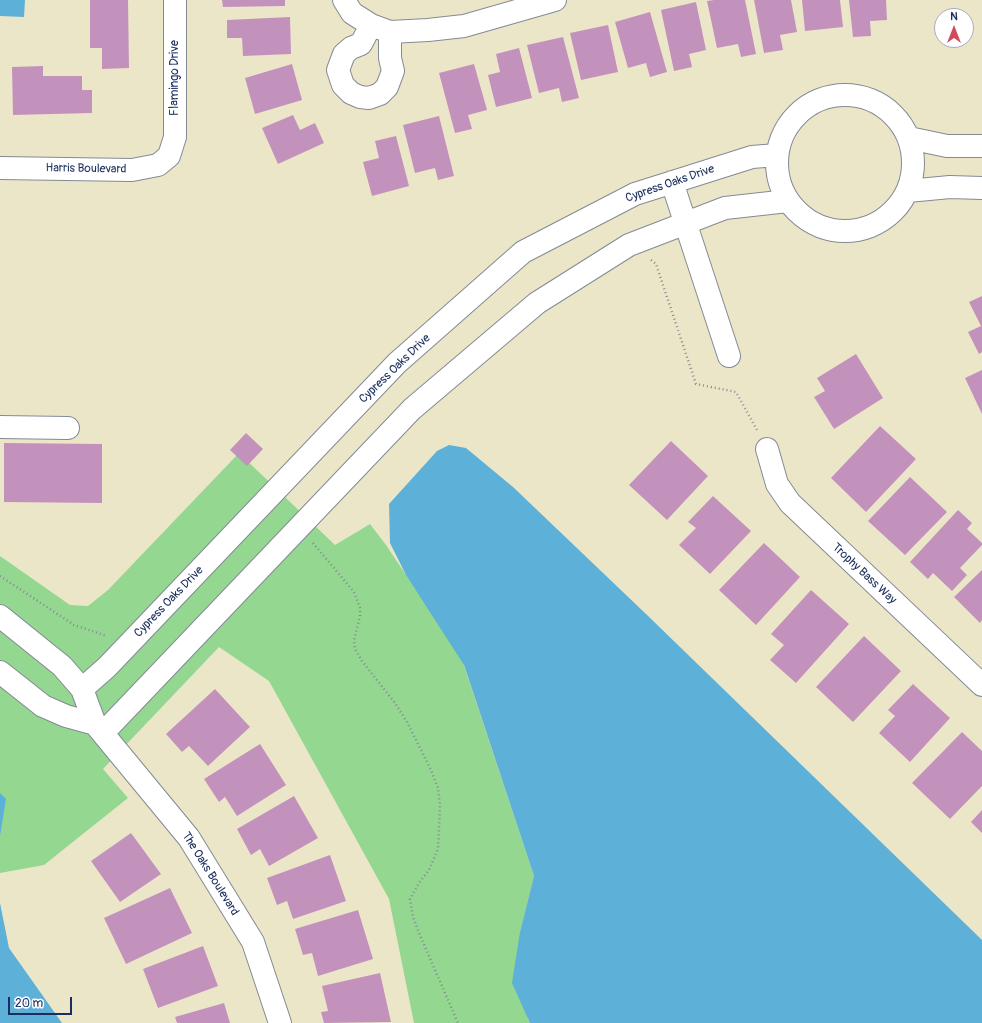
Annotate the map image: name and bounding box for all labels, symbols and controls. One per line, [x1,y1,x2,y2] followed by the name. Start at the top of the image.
[934,8,974,48] north arrow
[950,10,958,23] text: N
[168,40,182,116] street label: Flamingo Drive
[45,161,127,177] street label: Harris Boulevard
[624,162,716,206] street label: Cypress Oaks Drive
[356,331,434,407] street label: Cypress Oaks Drive
[829,541,899,607] street label: Trophy Bass Way
[131,563,207,641] street label: Cypress Oaks Drive
[178,830,242,918] street label: The Oaks Boulevard
[10,989,74,1015] scale bar
[15,996,43,1011] text: 20 m

